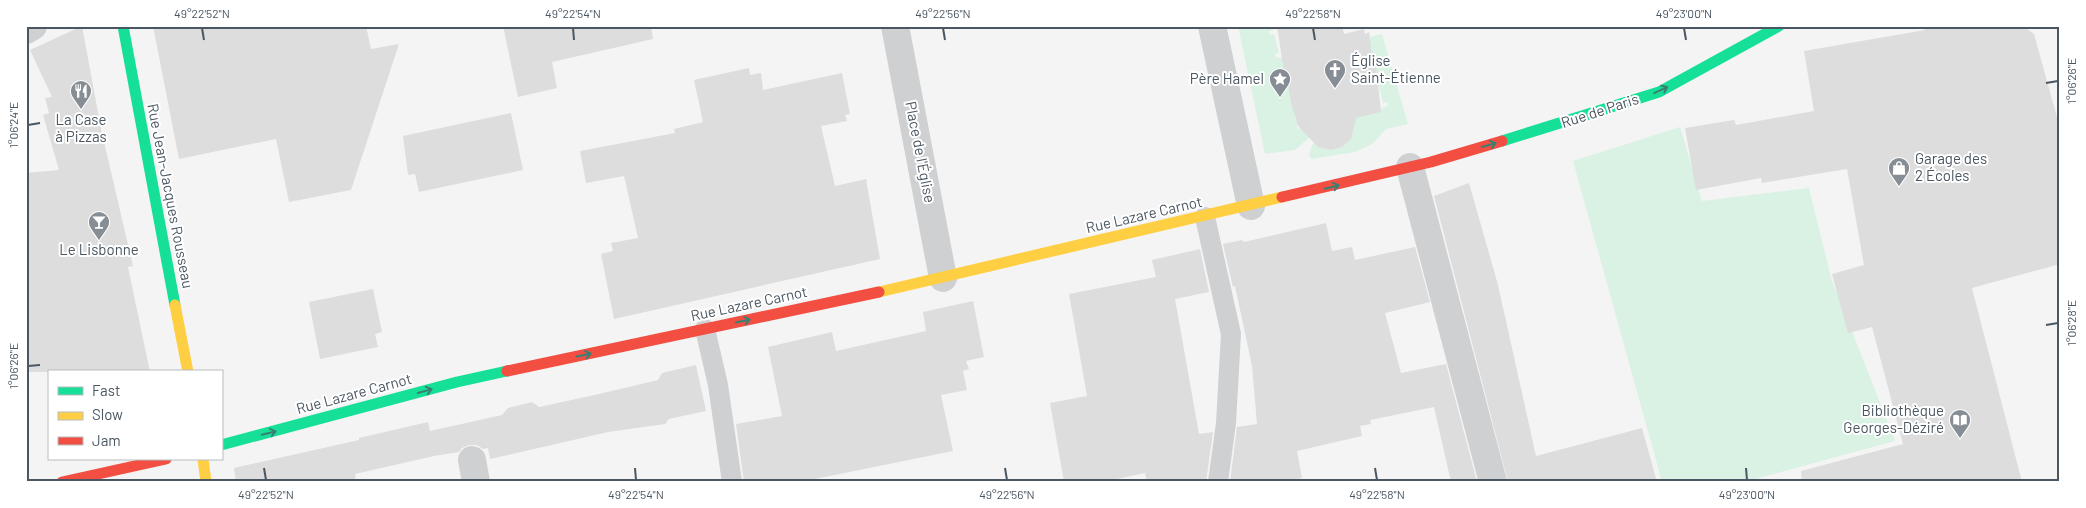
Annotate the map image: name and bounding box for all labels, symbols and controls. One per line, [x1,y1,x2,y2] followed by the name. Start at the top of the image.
[174,6,230,20] text: 49°22'52"N
[545,6,601,20] text: 49°22'54"N
[915,6,971,20] text: 49°22'56"N
[1285,6,1341,20] text: 49°22'58"N
[1656,6,1712,20] text: 49°23'00"N
[1351,51,1441,86] place label: Église Saint-Étienne
[1323,58,1347,89] church icon: Église Saint-Étienne
[2064,58,2078,104] text: 1°06'26"E
[1268,67,1292,98] place icon: Père Hamel
[1190,69,1264,87] place label: Père Hamel
[69,79,93,110] restaurant icon: La Case à Pizzas
[1653,85,1668,95] one-way arrow
[1559,89,1641,131] street label: Rue de Paris
[902,100,940,204] street label: Place de l'Église
[6,102,20,148] text: 1°06'24"E
[144,102,198,290] street label: Rue Jean-Jacques Rousseau
[55,110,107,145] place label: La Case à Pizzas
[1481,140,1497,150] one-way arrow
[1915,149,1987,184] place label: Garage des 2 Écoles
[1887,156,1911,187] shop icon: Garage des 2 Écoles
[1324,181,1340,191] one-way arrow
[1084,192,1204,236] street label: Rue Lazare Carnot
[87,210,111,241] bar icon: Le Lisbonne
[59,240,139,258] place label: Le Lisbonne
[689,282,809,324] street label: Rue Lazare Carnot
[2064,300,2078,346] text: 1°06'28"E
[734,315,750,325] one-way arrow
[6,343,20,389] text: 1°06'26"E
[575,350,591,359] one-way arrow
[294,369,413,417] street label: Rue Lazare Carnot
[48,370,222,460] legend
[92,381,120,399] text: Fast
[417,385,433,395] one-way arrow
[1843,401,1944,436] place label: Bibliothèque Georges-Déziré
[92,405,123,423] text: Slow
[1948,408,1972,439] library icon: Bibliothèque Georges-Déziré
[260,428,276,437] one-way arrow
[92,431,121,449] text: Jam
[238,487,294,501] text: 49°22'52"N
[608,487,664,501] text: 49°22'54"N
[979,487,1035,501] text: 49°22'56"N
[1349,487,1405,501] text: 49°22'58"N
[1719,487,1775,501] text: 49°23'00"N

